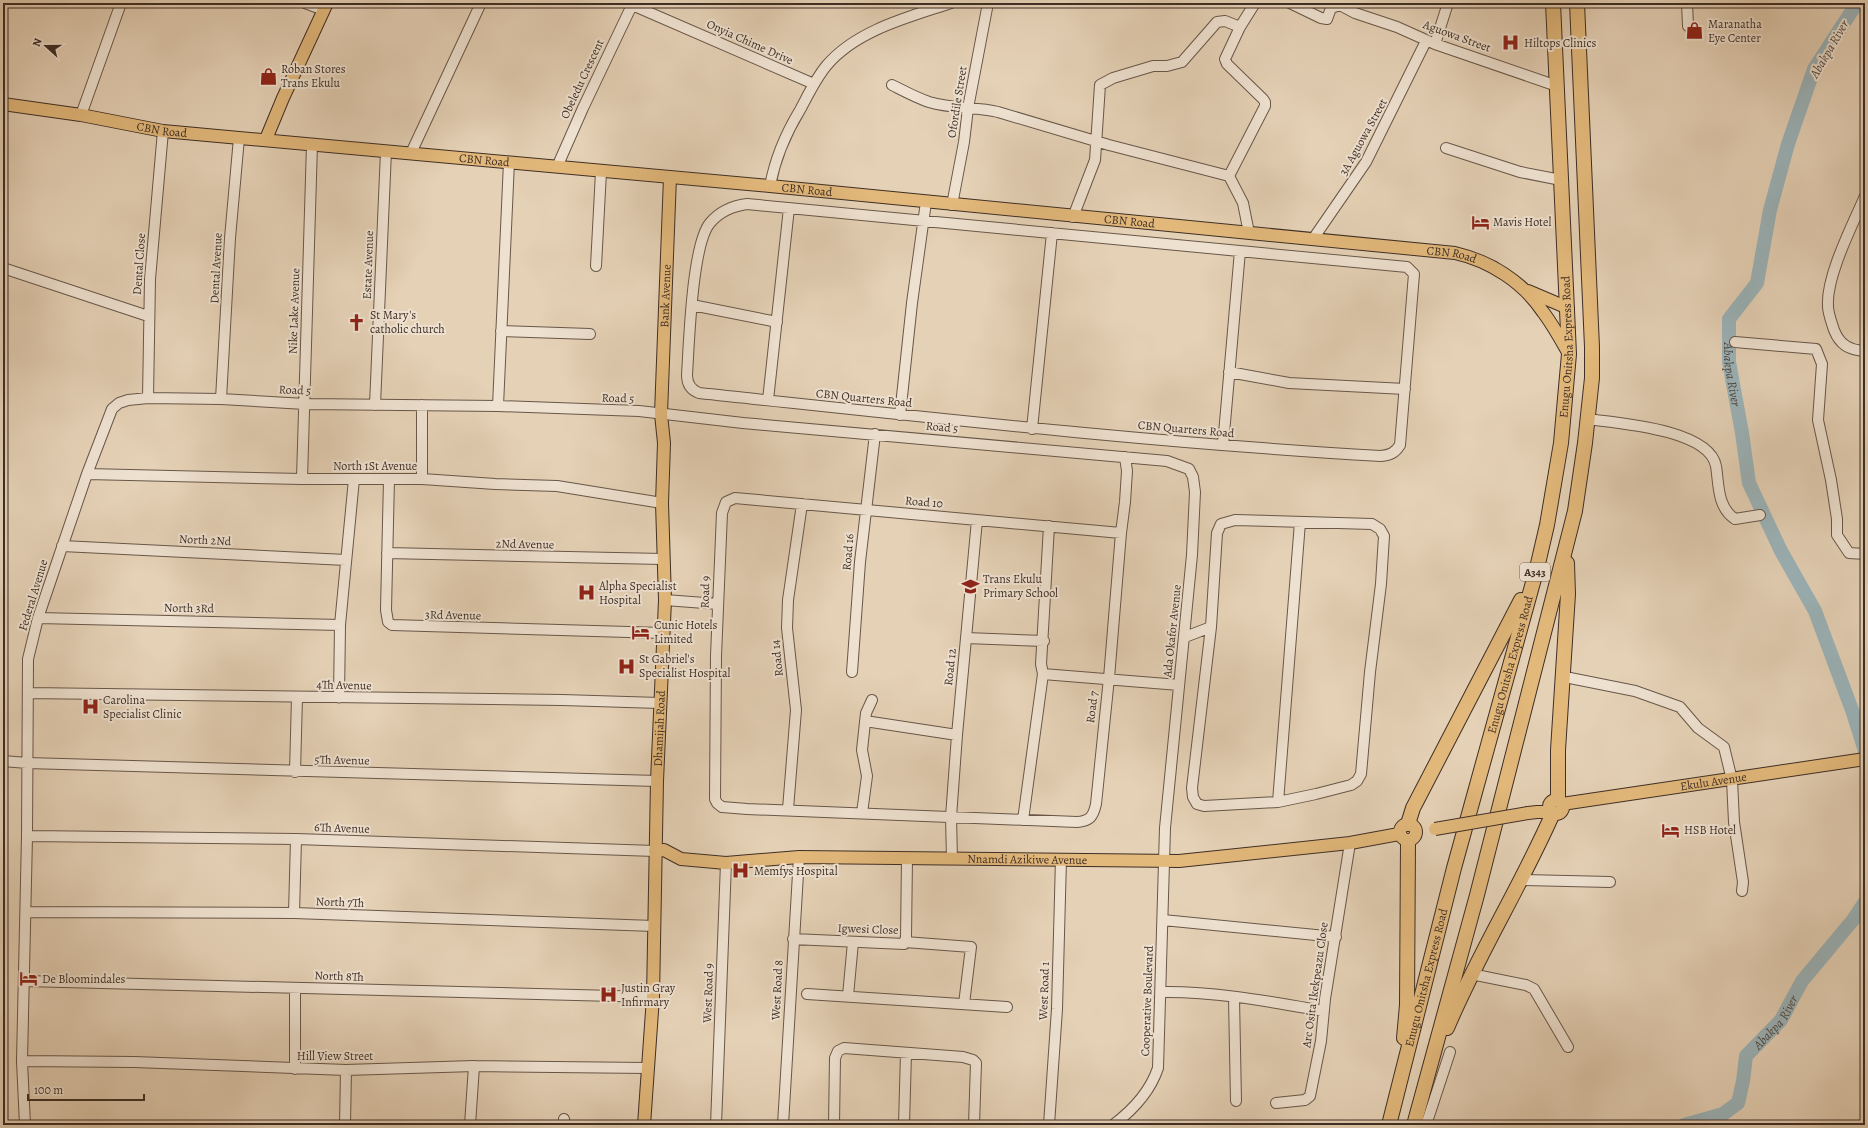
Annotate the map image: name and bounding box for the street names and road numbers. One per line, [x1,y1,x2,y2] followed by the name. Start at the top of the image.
[704,16,796,68] street label: Onyia Chime Drive
[1420,16,1493,56] street label: Aguowa Street
[557,37,607,121] street label: Obeledu Crescent
[943,65,971,139] street label: Ofordile Street
[1335,96,1391,178] street label: 3A Aguowa Street
[135,118,188,141] street label: CBN Road
[458,150,511,170] street label: CBN Road
[781,179,834,200] street label: CBN Road
[1103,211,1156,232] street label: CBN Road
[359,230,377,300] street label: Estate Avenue
[206,232,226,304] street label: Dental Avenue
[129,233,149,295] street label: Dental Close
[1426,242,1480,267] street label: CBN Road
[656,264,675,328] street label: Bank Avenue
[284,268,304,354] street label: Nike Lake Avenue
[1555,275,1577,419] street label: Enugu Onitsha Express Road
[278,381,312,399] street label: Road 5
[815,385,914,411] street label: CBN Quarters Road
[601,389,635,407] street label: Road 5
[1137,417,1235,441] street label: CBN Quarters Road
[925,418,959,436] street label: Road 5
[333,458,417,474] street label: North 1St Avenue
[904,492,944,512] street label: Road 10
[178,531,232,549] street label: North 2Nd
[838,532,858,571] street label: Road 16
[496,535,554,553] street label: 2Nd Avenue
[15,557,51,633] street label: Federal Avenue
[1520,563,1550,581] road number: A343
[696,575,714,609] street label: Road 9
[1159,584,1185,679] street label: Ada Okafor Avenue
[1484,594,1537,735] street label: Enugu Onitsha Express Road
[164,600,215,616] street label: North 3Rd
[425,607,481,623] street label: 3Rd Avenue
[767,638,787,677] street label: Road 14
[940,647,960,686] street label: Road 12
[316,677,372,693] street label: 4Th Avenue
[650,689,669,767] street label: Dhamijah Road
[1082,689,1102,724] street label: Road 7
[314,752,370,768] street label: 5Th Avenue
[1679,769,1748,794] street label: Ekulu Avenue
[314,819,370,837] street label: 6Th Avenue
[967,851,1087,868] street label: Nnamdi Azikiwe Avenue
[315,893,365,911] street label: North 7Th
[1401,906,1452,1049] street label: Enugu Onitsha Express Road
[837,920,899,938] street label: Igwesi Close
[1298,921,1332,1050] street label: Arc Osita Ikekpeazu Close
[1137,945,1157,1057] street label: Cooperative Boulevard
[767,959,787,1021] street label: West Road 8
[1035,962,1053,1021] street label: West Road 1
[699,963,717,1024] street label: West Road 9
[314,967,364,985] street label: North 8Th
[297,1048,373,1064] street label: Hill View Street

